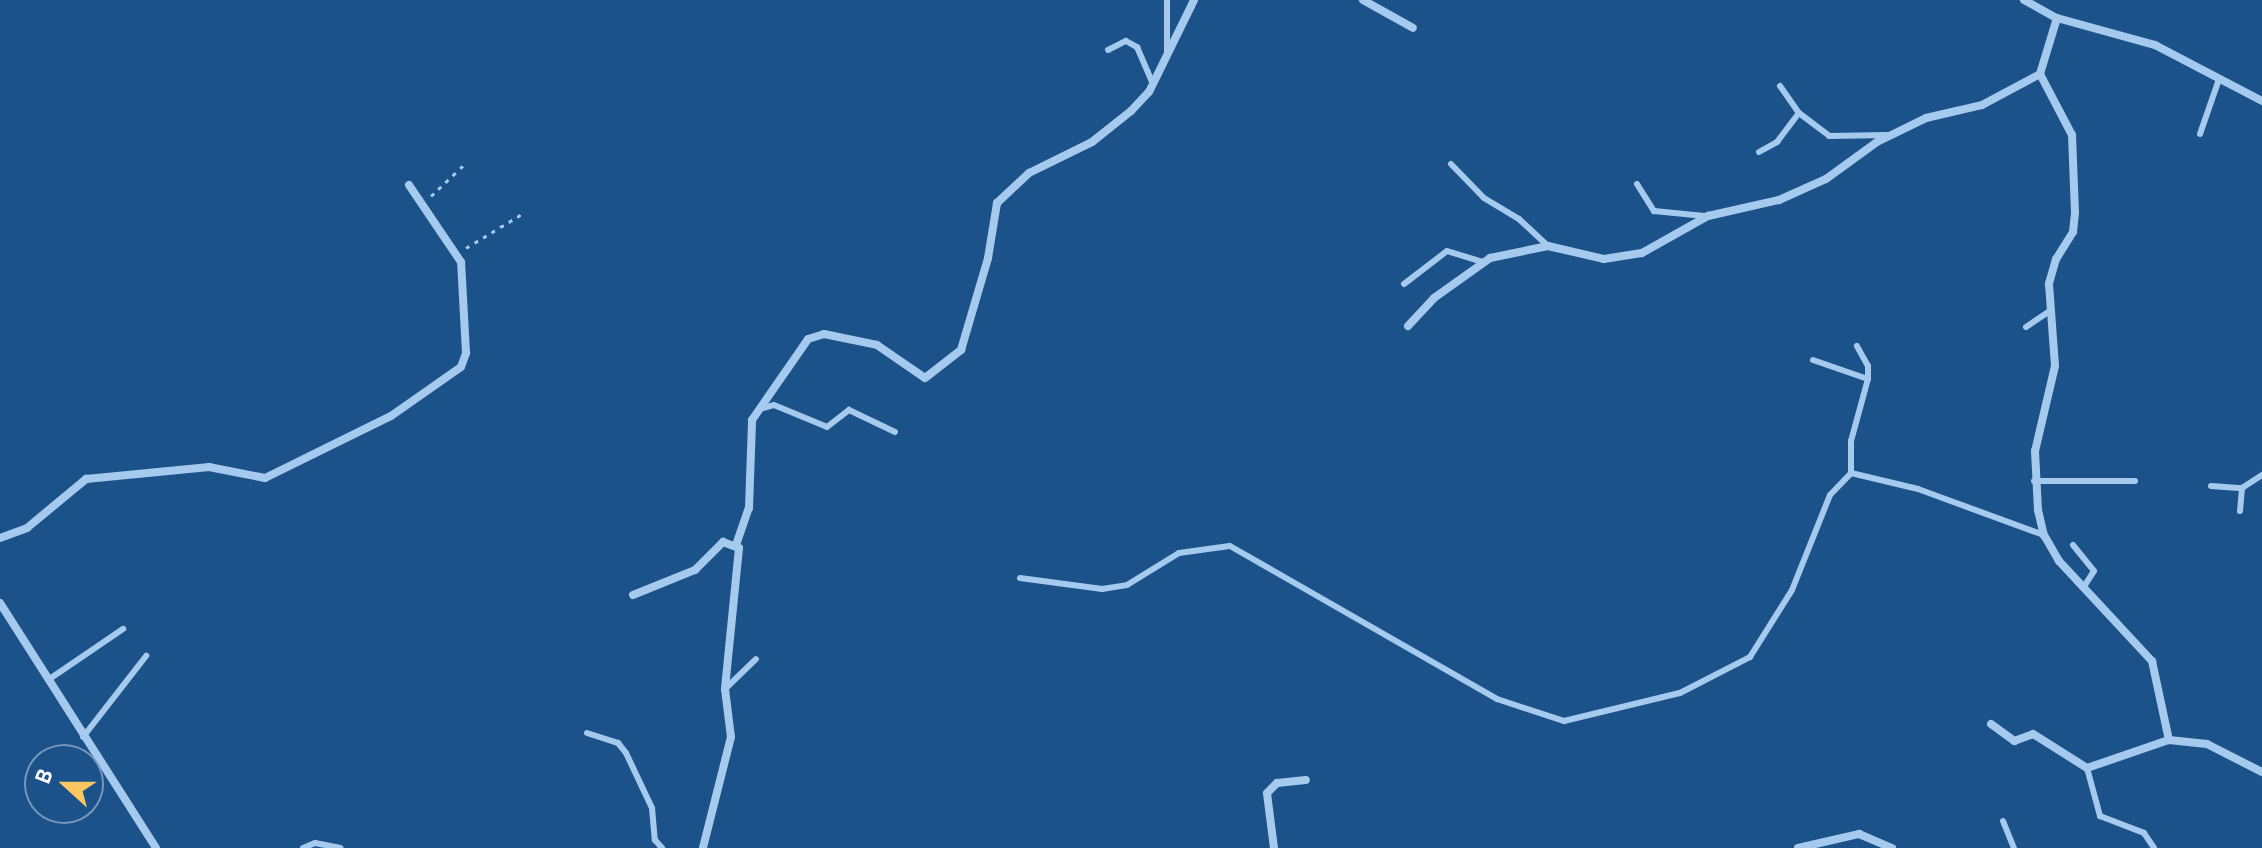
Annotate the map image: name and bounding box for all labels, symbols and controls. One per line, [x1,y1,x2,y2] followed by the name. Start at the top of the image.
[24,744,104,824] north arrow
[27,765,60,788] text: B

